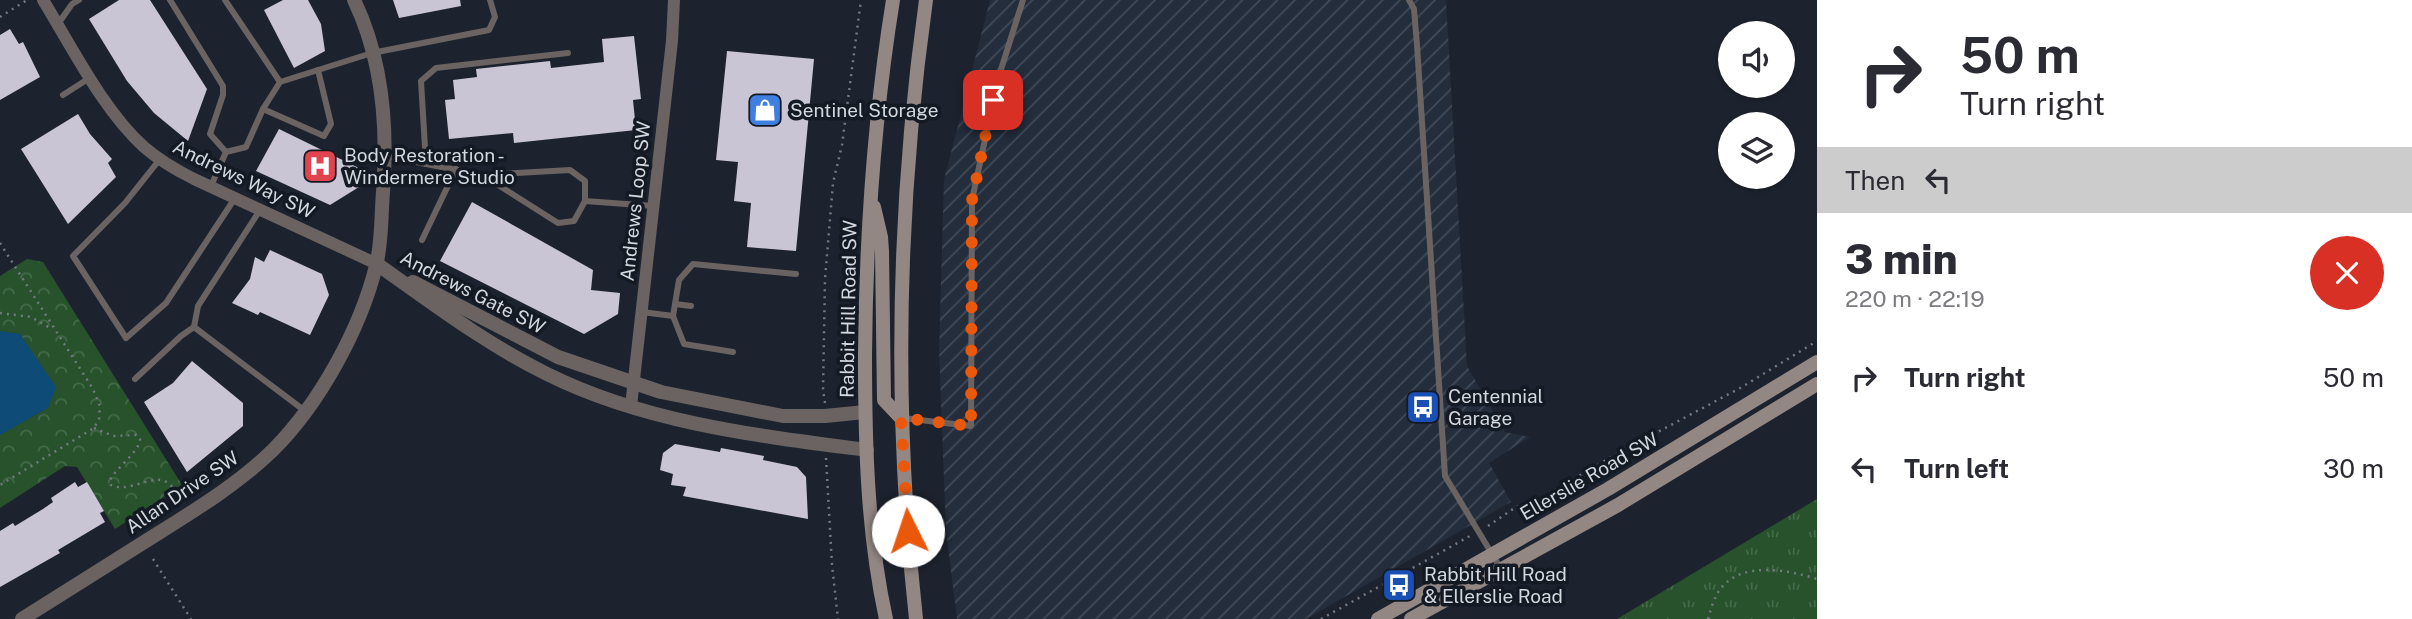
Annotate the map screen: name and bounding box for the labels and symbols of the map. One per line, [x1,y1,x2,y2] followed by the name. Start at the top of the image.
[963,70,1023,130] pin
[746,91,784,129] shop icon: Sentinel Storage
[790,99,938,121] place label: Sentinel Storage
[616,120,654,282] street label: Andrews Loop SW
[170,135,318,223] street label: Andrews Way SW
[344,144,515,188] place label: Body Restoration - Windermere Studio
[301,147,339,185] hospital icon: Body Restoration - Windermere Studio
[835,220,861,398] street label: Rabbit Hill Road SW
[397,246,549,338] street label: Andrews Gate SW
[1448,385,1543,429] place label: Centennial Garage
[1404,388,1442,426] bus stop icon: Centennial Garage
[1516,428,1662,524] street label: Ellerslie Road SW
[121,446,243,538] street label: Allan Drive SW
[871,494,945,568] position arrow
[1424,563,1567,607] place label: Rabbit Hill Road & Ellerslie Road
[1380,566,1418,604] bus stop icon: Rabbit Hill Road & Ellerslie Road

